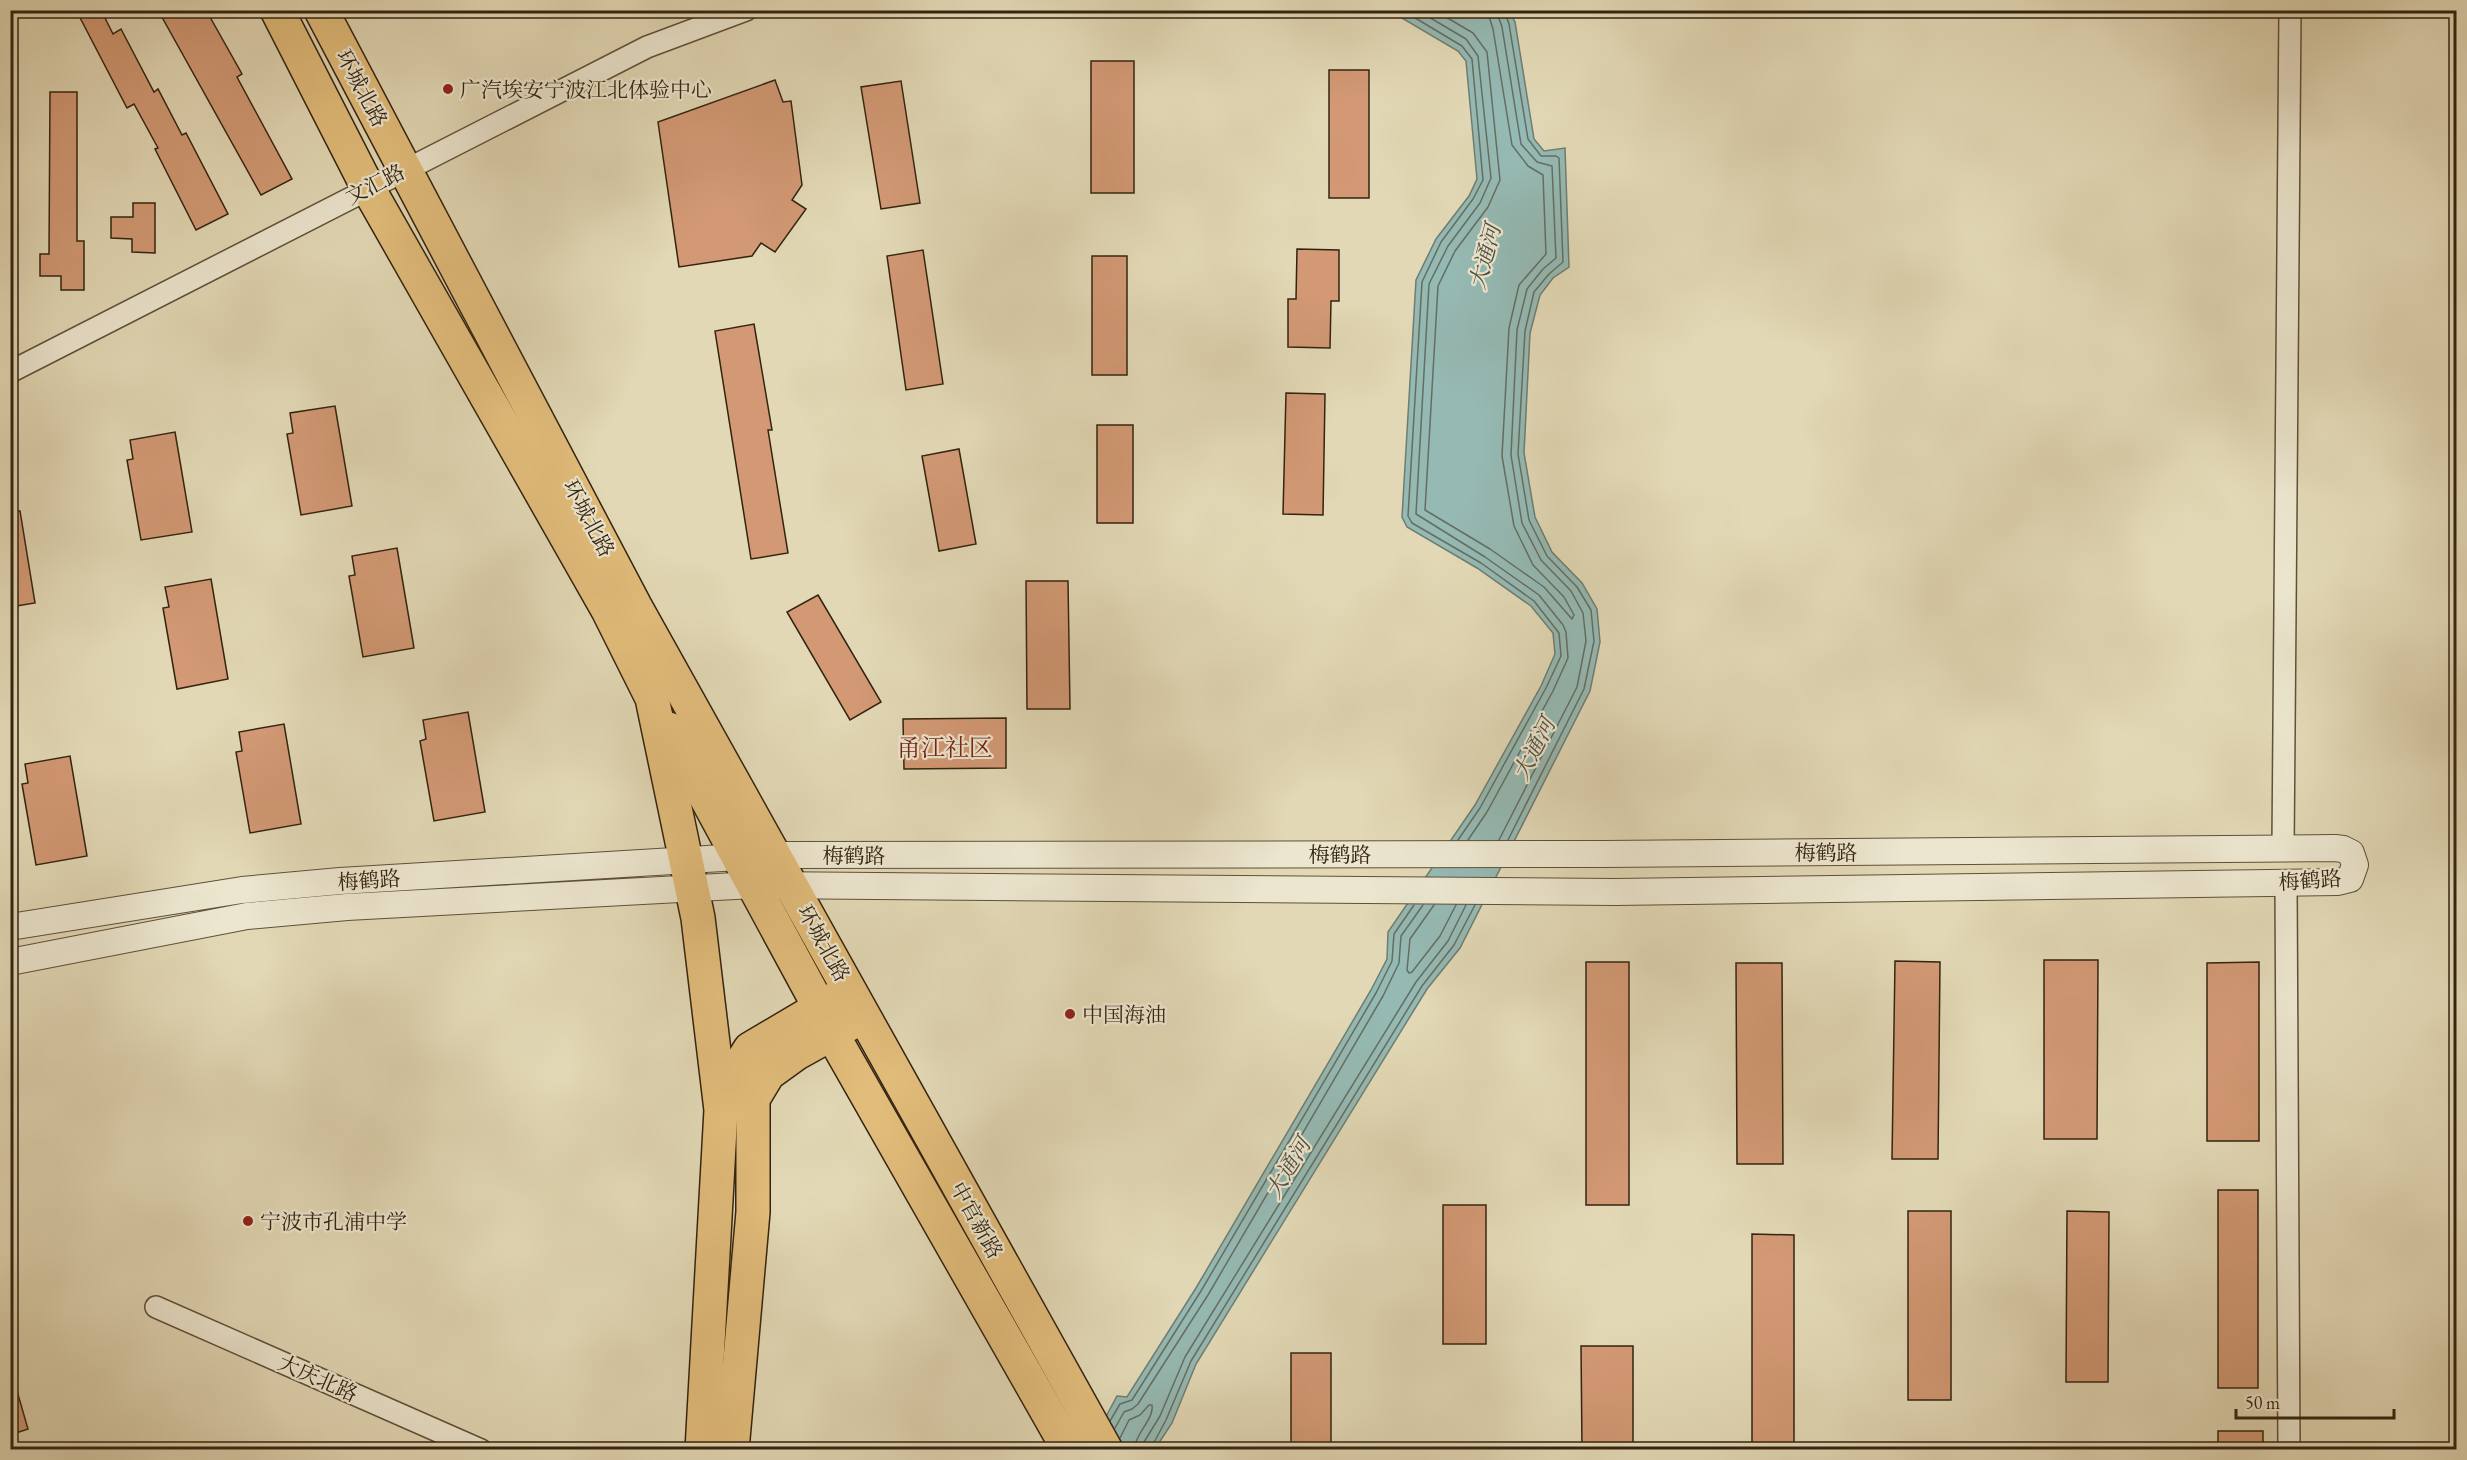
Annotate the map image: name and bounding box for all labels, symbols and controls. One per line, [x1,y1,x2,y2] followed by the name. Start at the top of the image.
[330,45,394,131] street label: 环城北路
[460,76,712,103] place label: 广汽埃安宁波江北体验中心
[441,82,455,96] marker: 广汽埃安宁波江北体验中心
[341,158,409,210] street label: 文汇路
[1462,218,1509,293] water label: 大通河
[557,475,621,561] street label: 环城北路
[1506,709,1564,785] water label: 大通河
[897,732,993,763] district label: 甬江社区
[1795,839,1858,866] street label: 梅鹤路
[1309,841,1372,868] street label: 梅鹤路
[823,842,886,869] street label: 梅鹤路
[337,864,401,896] street label: 梅鹤路
[2278,864,2342,896] street label: 梅鹤路
[792,900,856,986] street label: 环城北路
[1082,1001,1166,1028] place label: 中国海油
[1063,1007,1077,1021] marker: 中国海油
[1259,1129,1319,1204] water label: 大通河
[945,1177,1009,1263] street label: 中官新路
[260,1208,407,1235] place label: 宁波市孔浦中学
[241,1214,255,1228] marker: 宁波市孔浦中学
[274,1349,362,1407] street label: 大庆北路
[2236,1382,2394,1420] scale bar
[2245,1391,2280,1414] text: 50 m

